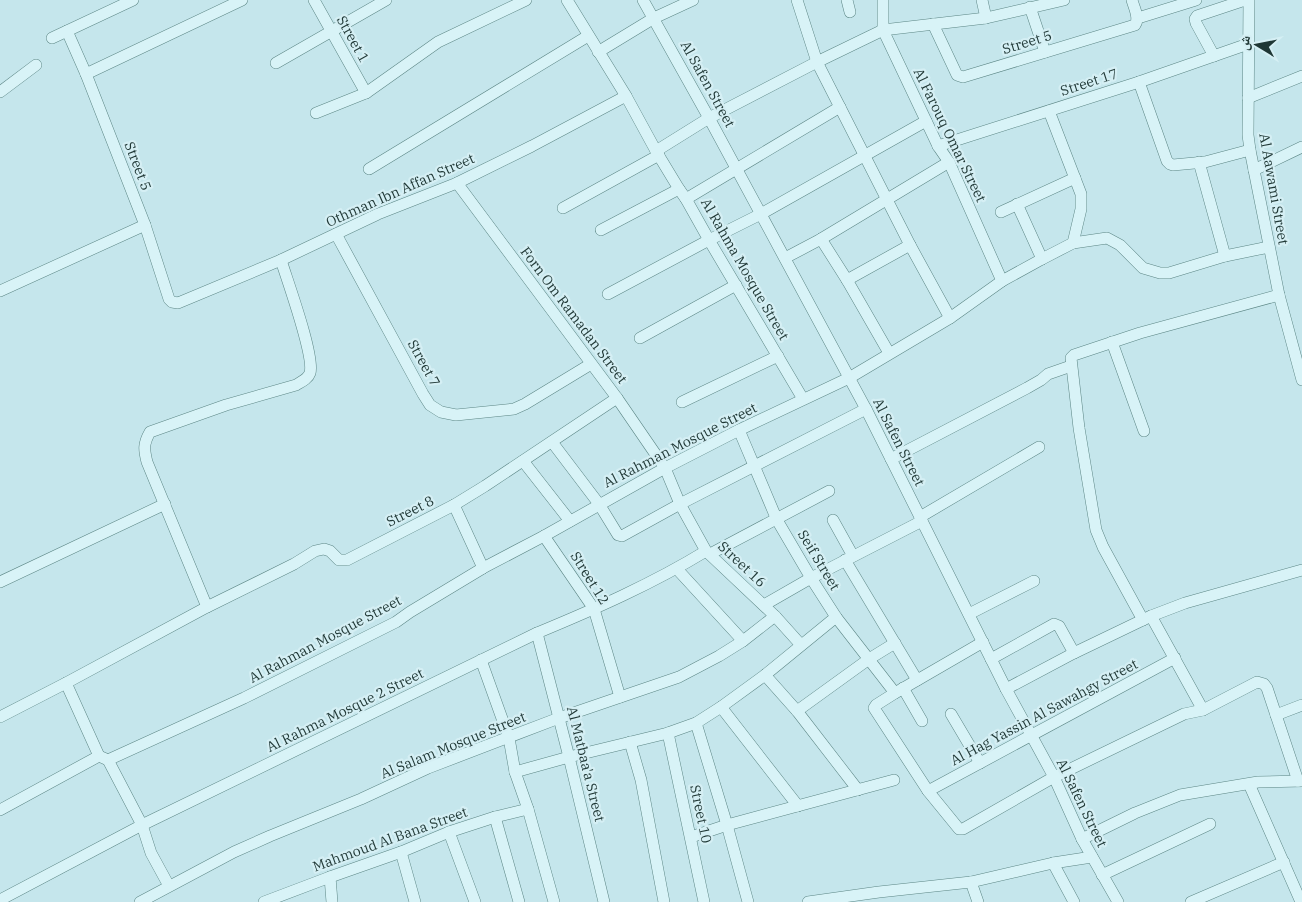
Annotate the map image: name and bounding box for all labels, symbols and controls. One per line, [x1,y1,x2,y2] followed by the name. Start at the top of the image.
[333,12,373,66] street label: Street 1
[1232,20,1282,70] north arrow
[1000,26,1054,58] street label: Street 5
[1234,34,1254,52] text: ش
[677,37,739,131] street label: Al Safen Street
[1058,64,1120,100] street label: Street 17
[910,65,990,205] street label: Al Farouq Omar Street
[1255,132,1293,246] street label: Al Aawami Street
[120,139,156,193] street label: Street 5
[323,149,477,231] street label: Othman Ibn Affan Street
[697,195,793,343] street label: Al Rahma Mosque Street
[517,243,631,387] street label: Forn Om Ramadan Street
[404,336,444,390] street label: Street 7
[869,395,929,489] street label: Al Safen Street
[600,398,760,492] street label: Al Rahman Mosque Street
[383,491,437,531] street label: Street 8
[794,526,844,594] street label: Seif Street
[714,537,770,591] street label: Street 16
[567,548,613,608] street label: Street 12
[246,591,404,687] street label: Al Rahman Mosque Street
[947,655,1141,769] street label: Al Hag Yassin Al Sawahgy Street
[263,664,427,756] street label: Al Rahma Mosque 2 Street
[563,704,609,824] street label: Al Matbaa'a Street
[378,708,528,782] street label: Al Salam Mosque Street
[1053,756,1111,850] street label: Al Safen Street
[686,783,716,845] street label: Street 10
[310,803,470,875] street label: Mahmoud Al Bana Street

